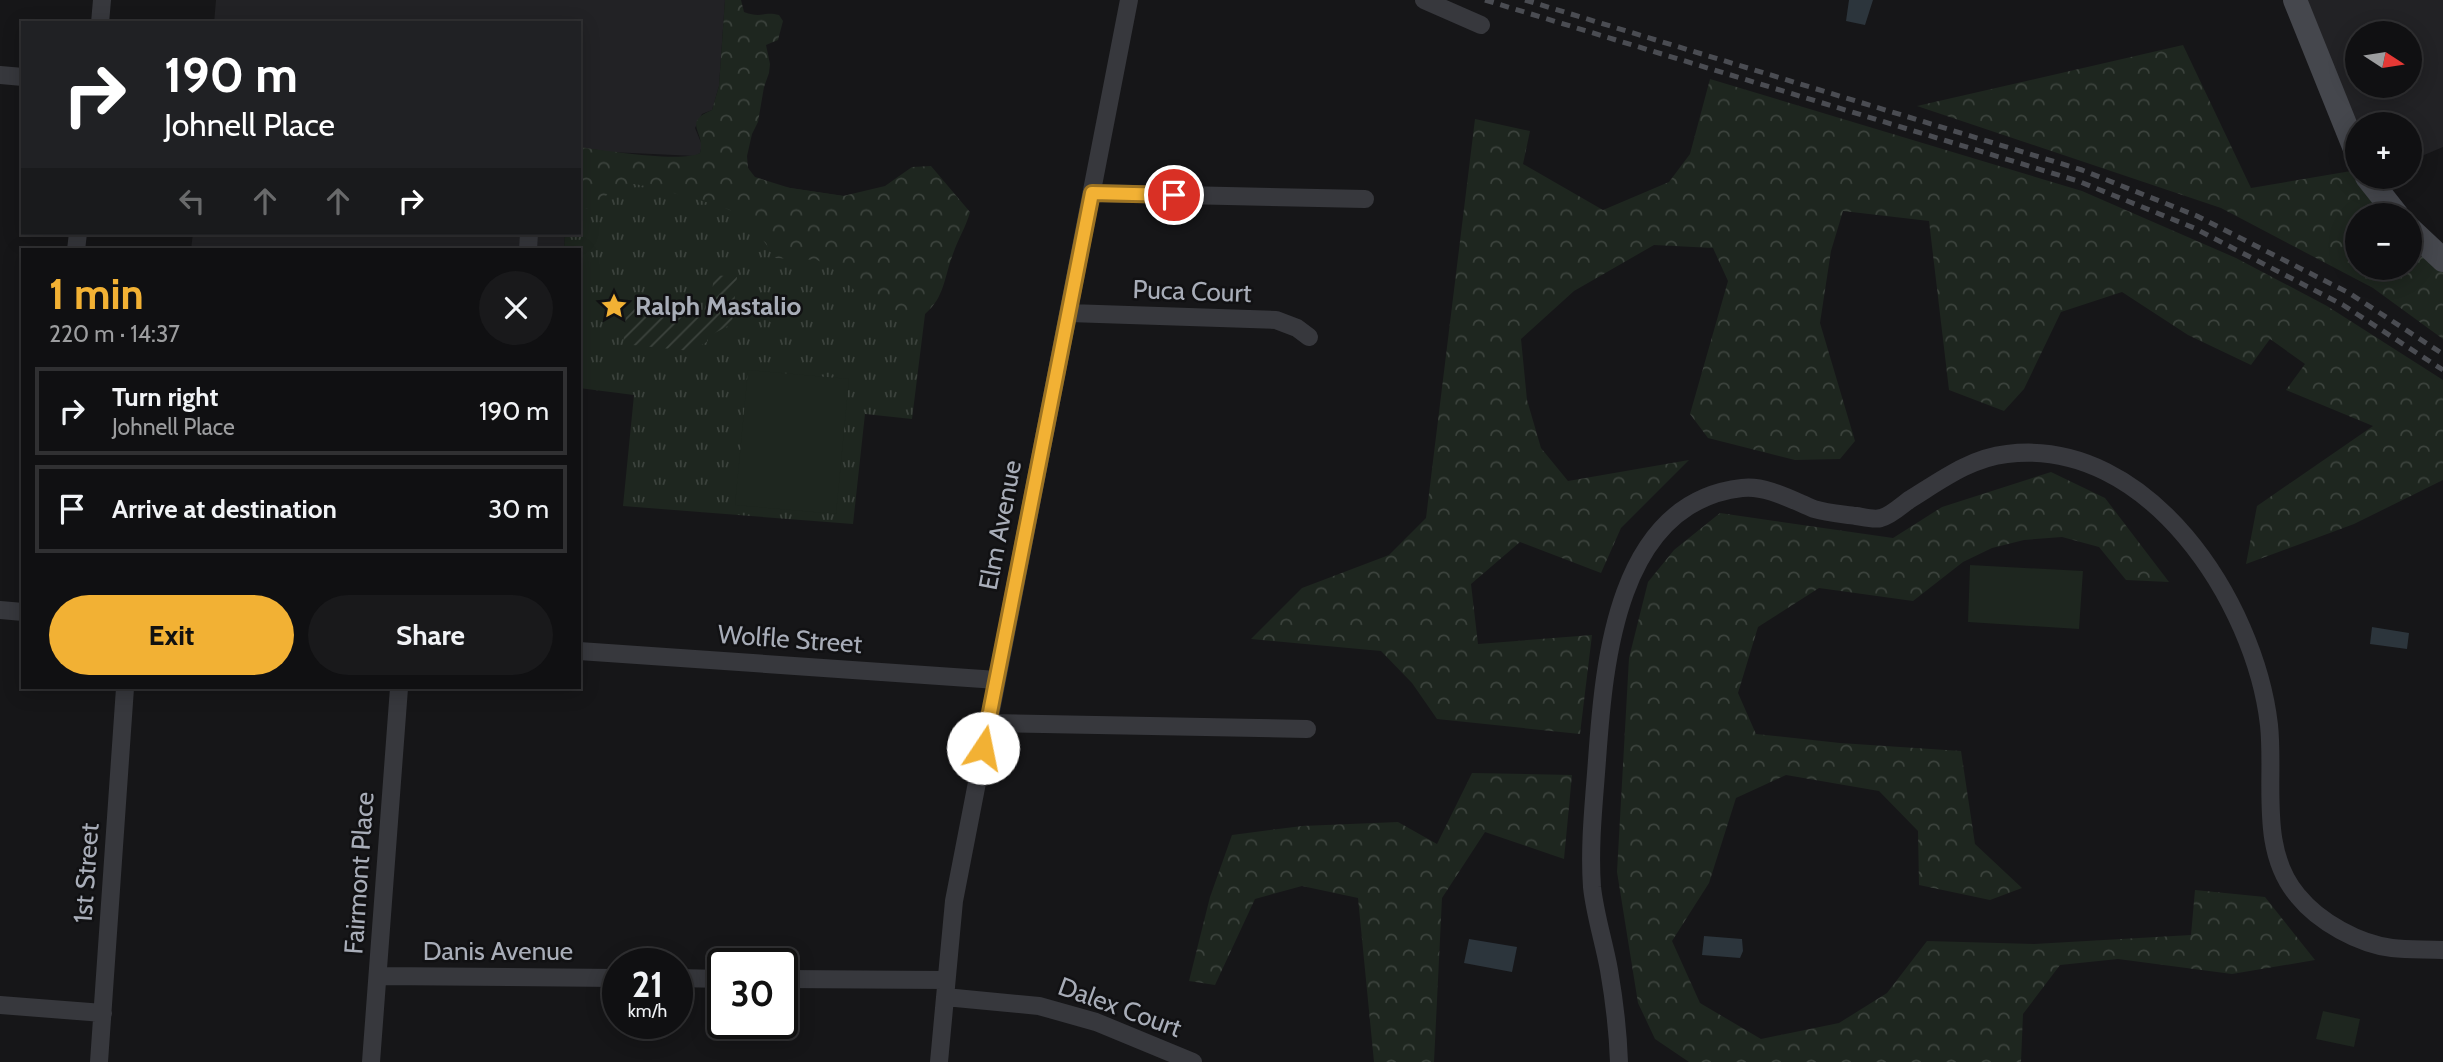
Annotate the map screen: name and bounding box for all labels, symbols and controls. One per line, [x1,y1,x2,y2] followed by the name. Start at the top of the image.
[2345,21,2422,98] north arrow
[2345,21,2422,280] map controls
[164,45,298,104] text: 190 m
[49,49,140,140] icon: right
[164,105,335,144] text: Johnell Place
[2345,112,2422,189] button: +
[1144,165,1204,225] pin
[1155,176,1193,214] icon: arrive
[173,182,211,220] icon: left
[246,182,284,220] icon: ahead
[319,182,357,220] icon: ahead
[392,182,430,220] icon: right
[2345,203,2422,280] button: −
[49,268,144,320] text: 1 min
[479,271,553,345] button: close
[1132,273,1252,309] street label: Puca Court
[635,290,801,322] place label: Ralph Mastalio
[599,291,629,321] place icon: Ralph Mastalio
[49,320,180,348] text: 220 m · 14:37
[112,381,218,413] text: Turn right
[53,392,91,430] icon: right
[479,395,549,427] text: 190 m
[112,413,235,441] text: Johnell Place
[972,457,1028,593] street label: Elm Avenue
[53,490,91,528] icon: arrive
[112,493,337,525] text: Arrive at destination
[488,493,549,525] text: 30 m
[49,595,294,675] button: Exit
[308,595,553,675] button: Share
[717,618,863,660] street label: Wolfle Street
[946,711,1020,785] position arrow
[337,791,381,955] street label: Fairmont Place
[67,821,105,924] street label: 1st Street
[423,935,573,967] street label: Danis Avenue
[707,948,798,1039] speed limit sign: 30
[632,963,663,1006] text: 21
[1054,970,1186,1044] street label: Dalex Court
[628,1000,667,1022] text: km/h

